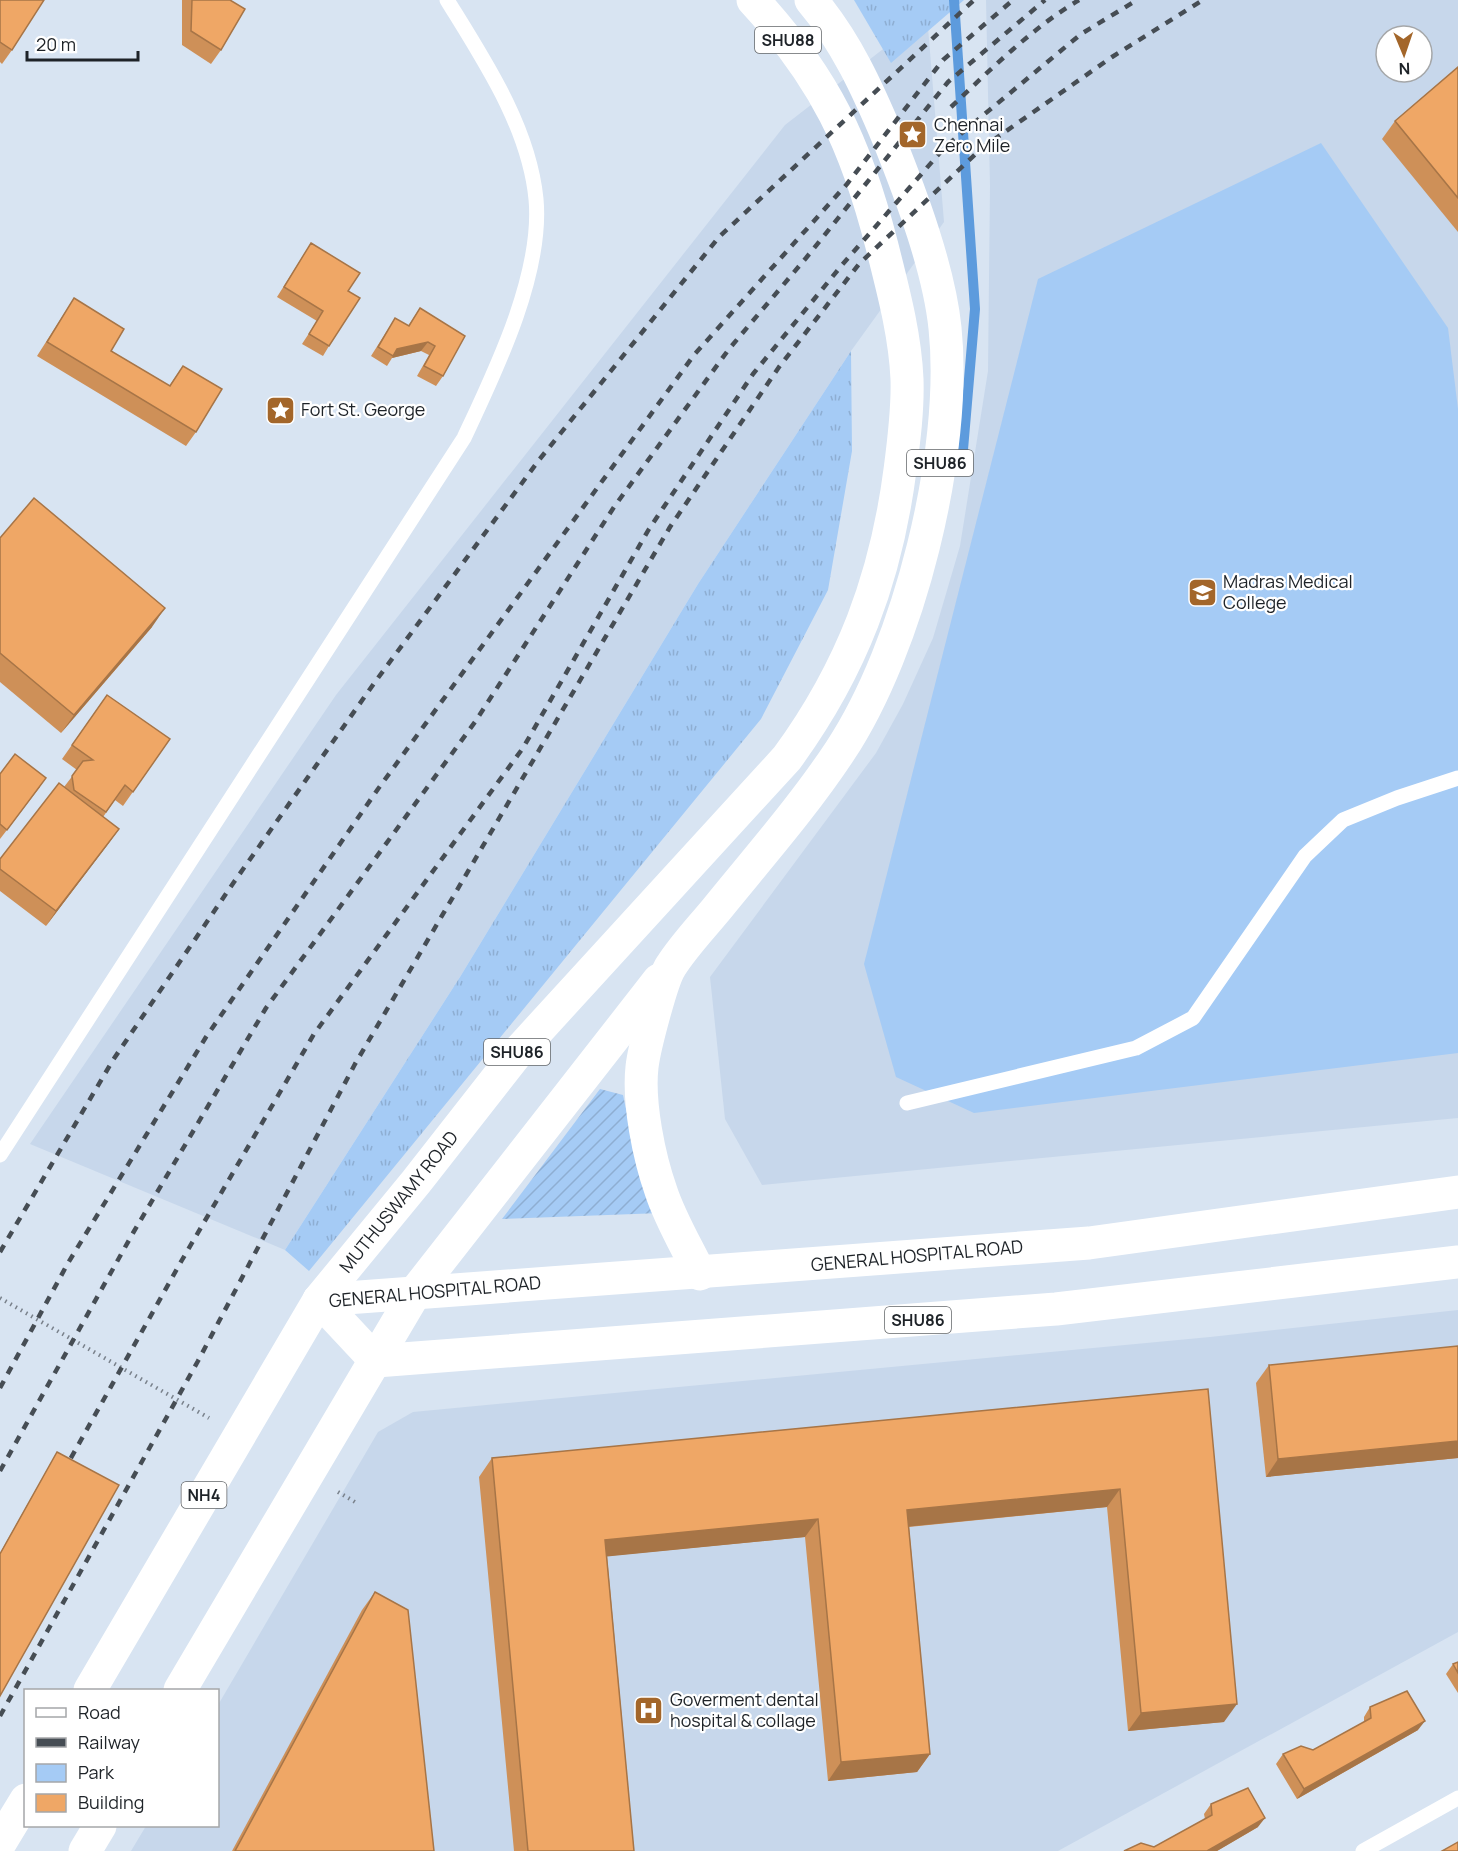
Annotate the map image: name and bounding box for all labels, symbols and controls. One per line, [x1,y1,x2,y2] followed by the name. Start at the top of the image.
[27,24,138,62] scale bar
[1374,24,1434,84] north arrow
[755,27,821,53] road number: SHU88
[36,32,76,56] text: 20 m
[1398,58,1411,80] text: N
[934,112,1010,157] place label: Chennai Zero Mile
[897,119,929,151] place icon: Chennai Zero Mile
[264,394,296,426] place icon: Fort St. George
[301,397,425,421] place label: Fort St. George
[907,450,973,476] road number: SHU86
[1223,569,1353,614] place label: Madras Medical College
[1186,576,1218,608] school or university icon: Madras Medical College
[484,1039,550,1065] road number: SHU86
[333,1125,463,1277] street label: MUTHUSWAMY ROAD
[810,1234,1024,1276] street label: GENERAL HOSPITAL ROAD
[328,1270,542,1312] street label: GENERAL HOSPITAL ROAD
[885,1307,951,1333] road number: SHU86
[182,1482,226,1508] road number: NH4
[670,1687,819,1732] place label: Goverment dental hospital & collage
[24,1689,219,1827] legend
[633,1694,665,1726] hospital icon: Goverment dental hospital & collage
[78,1700,121,1724] text: Road
[78,1730,140,1754] text: Railway
[78,1760,115,1784] text: Park
[78,1790,144,1814] text: Building

